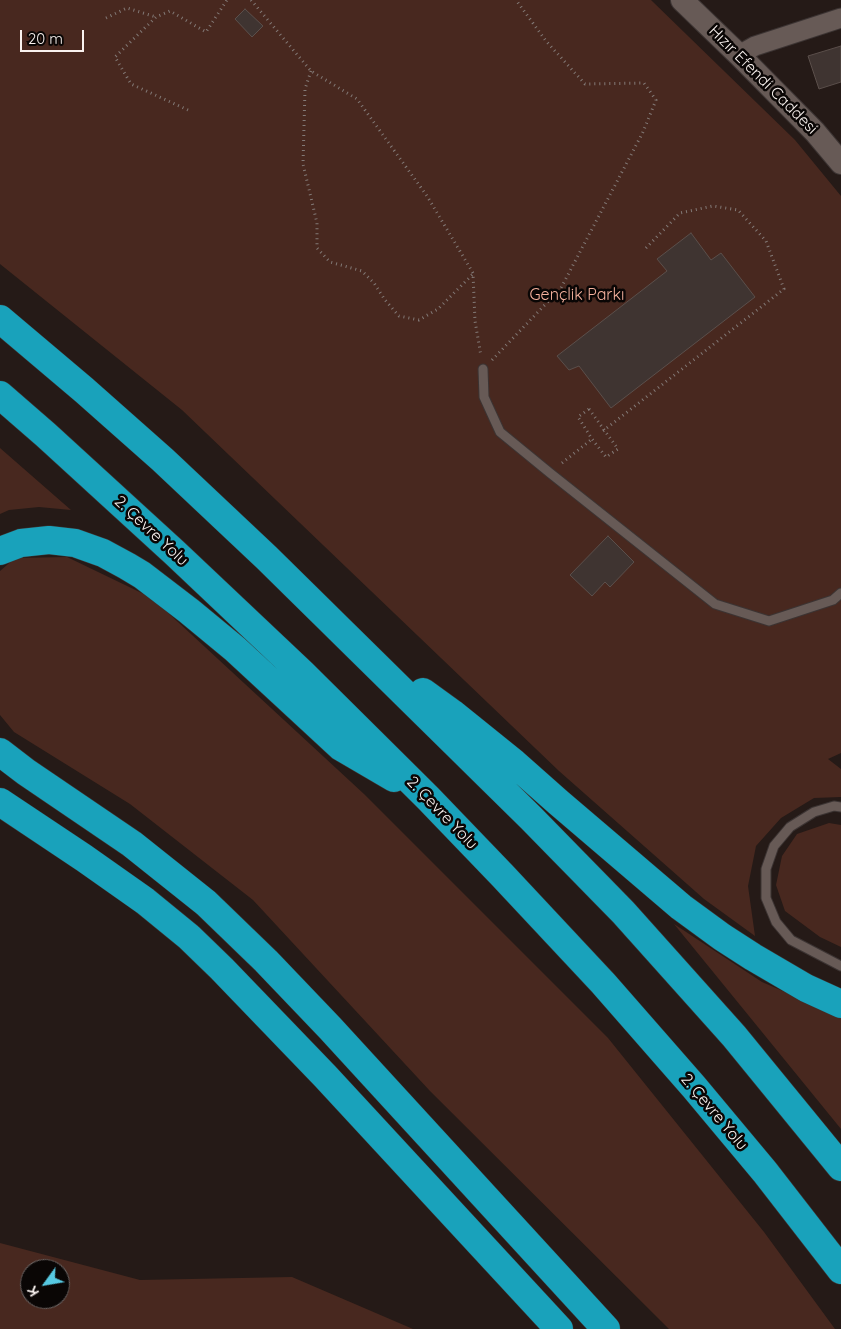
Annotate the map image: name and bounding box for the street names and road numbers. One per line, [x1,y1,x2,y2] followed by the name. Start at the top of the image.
[705,22,821,138] street label: Hızır Efendi Caddesi
[110,492,192,570] street label: 2. Çevre Yolu
[402,773,482,853] street label: 2. Çevre Yolu
[676,1070,752,1154] street label: 2. Çevre Yolu

